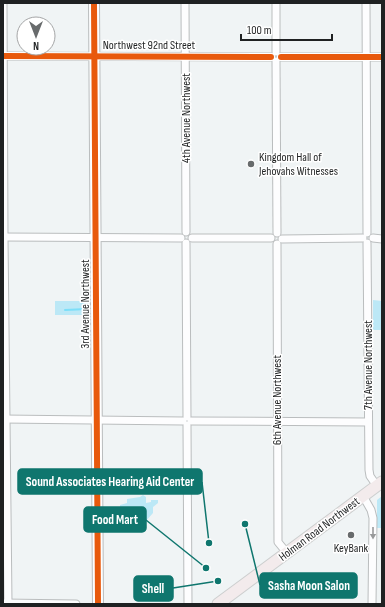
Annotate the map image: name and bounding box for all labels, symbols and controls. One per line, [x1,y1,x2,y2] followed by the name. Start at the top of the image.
[16,16,56,56] north arrow
[241,16,332,42] scale bar
[247,23,272,38] text: 100 m
[103,38,196,53] street label: Northwest 92nd Street
[33,39,39,52] text: N
[179,73,194,163] street label: 4th Avenue Northwest
[258,150,338,179] place label: Kingdom Hall of Jehovahs Witnesses
[246,159,256,169] marker: Kingdom Hall of Jehovahs Witnesses
[78,259,93,349] street label: 3rd Avenue Northwest
[361,320,376,410] street label: 7th Avenue Northwest
[270,355,285,445] street label: 6th Avenue Northwest
[18,469,202,494] callout: Sound Associates Hearing Aid Center
[26,474,194,490] text: Sound Associates Hearing Aid Center
[276,494,363,565] street label: Holman Road Northwest
[84,507,146,532] callout: Food Mart
[92,512,139,528] text: Food Mart
[370,527,376,540] one-way arrow
[346,530,356,540] marker: KeyBank
[334,541,369,556] place label: KeyBank
[260,573,357,598] callout: Sasha Moon Salon
[134,576,173,601] callout: Shell
[268,578,350,594] text: Sasha Moon Salon
[142,581,165,597] text: Shell

